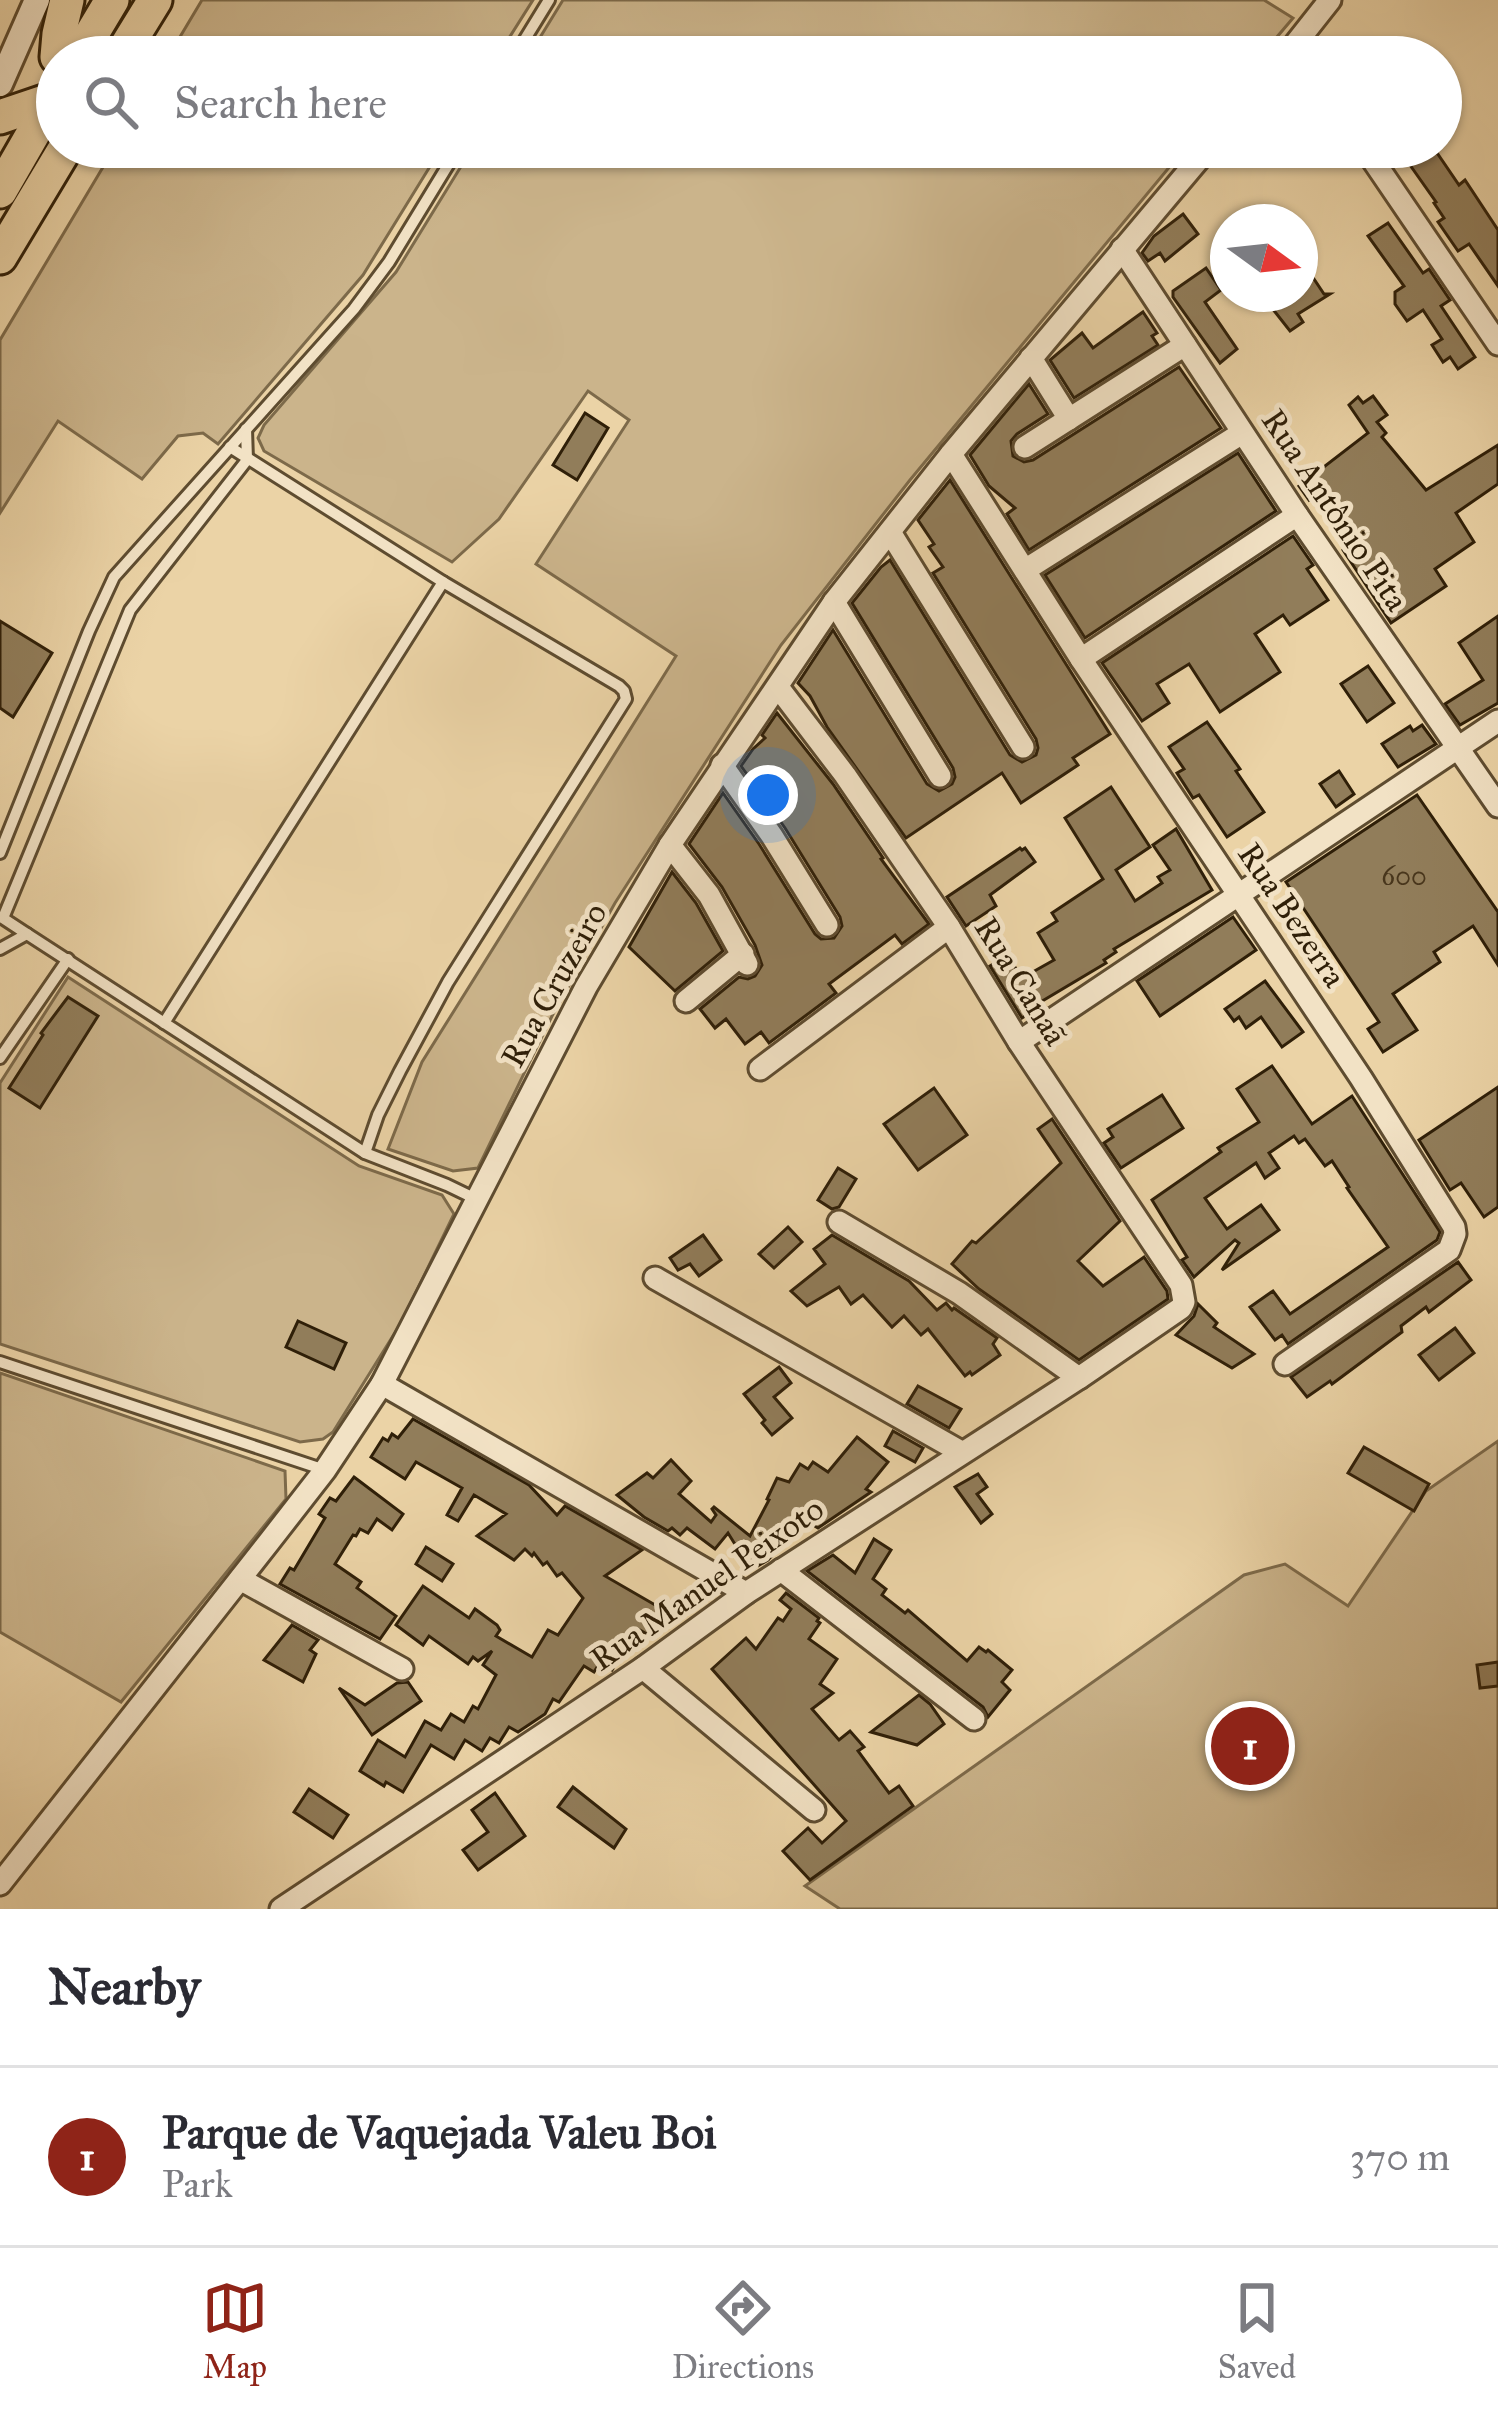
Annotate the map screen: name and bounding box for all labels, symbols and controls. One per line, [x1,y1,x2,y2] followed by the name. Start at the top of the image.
[36,36,1462,168] search box
[78,69,144,135] icon: search
[174,75,387,130] text: Search here
[1210,204,1318,312] north arrow
[1253,402,1417,618] street label: Rua Antônio Pita
[738,765,798,825] your location
[1229,835,1355,995] street label: Rua Bezerra
[1381,859,1427,892] house number: 600
[493,896,615,1074] street label: Rua Cruzeiro
[966,909,1076,1053] street label: Rua Canaã
[583,1489,831,1679] street label: Rua Manuel Peixoto
[1211,1701,1289,1791] pin: 1
[48,1956,200,2018] text: Nearby
[162,2105,716,2160] text: Parque de Vaquejada Valeu Boi
[79,2133,95,2181] text: 1
[1350,2133,1450,2181] text: 370 m
[162,2160,233,2208] text: Park
[202,2275,268,2387] tab: Map
[672,2275,814,2387] tab: Directions
[1218,2275,1296,2387] tab: Saved

